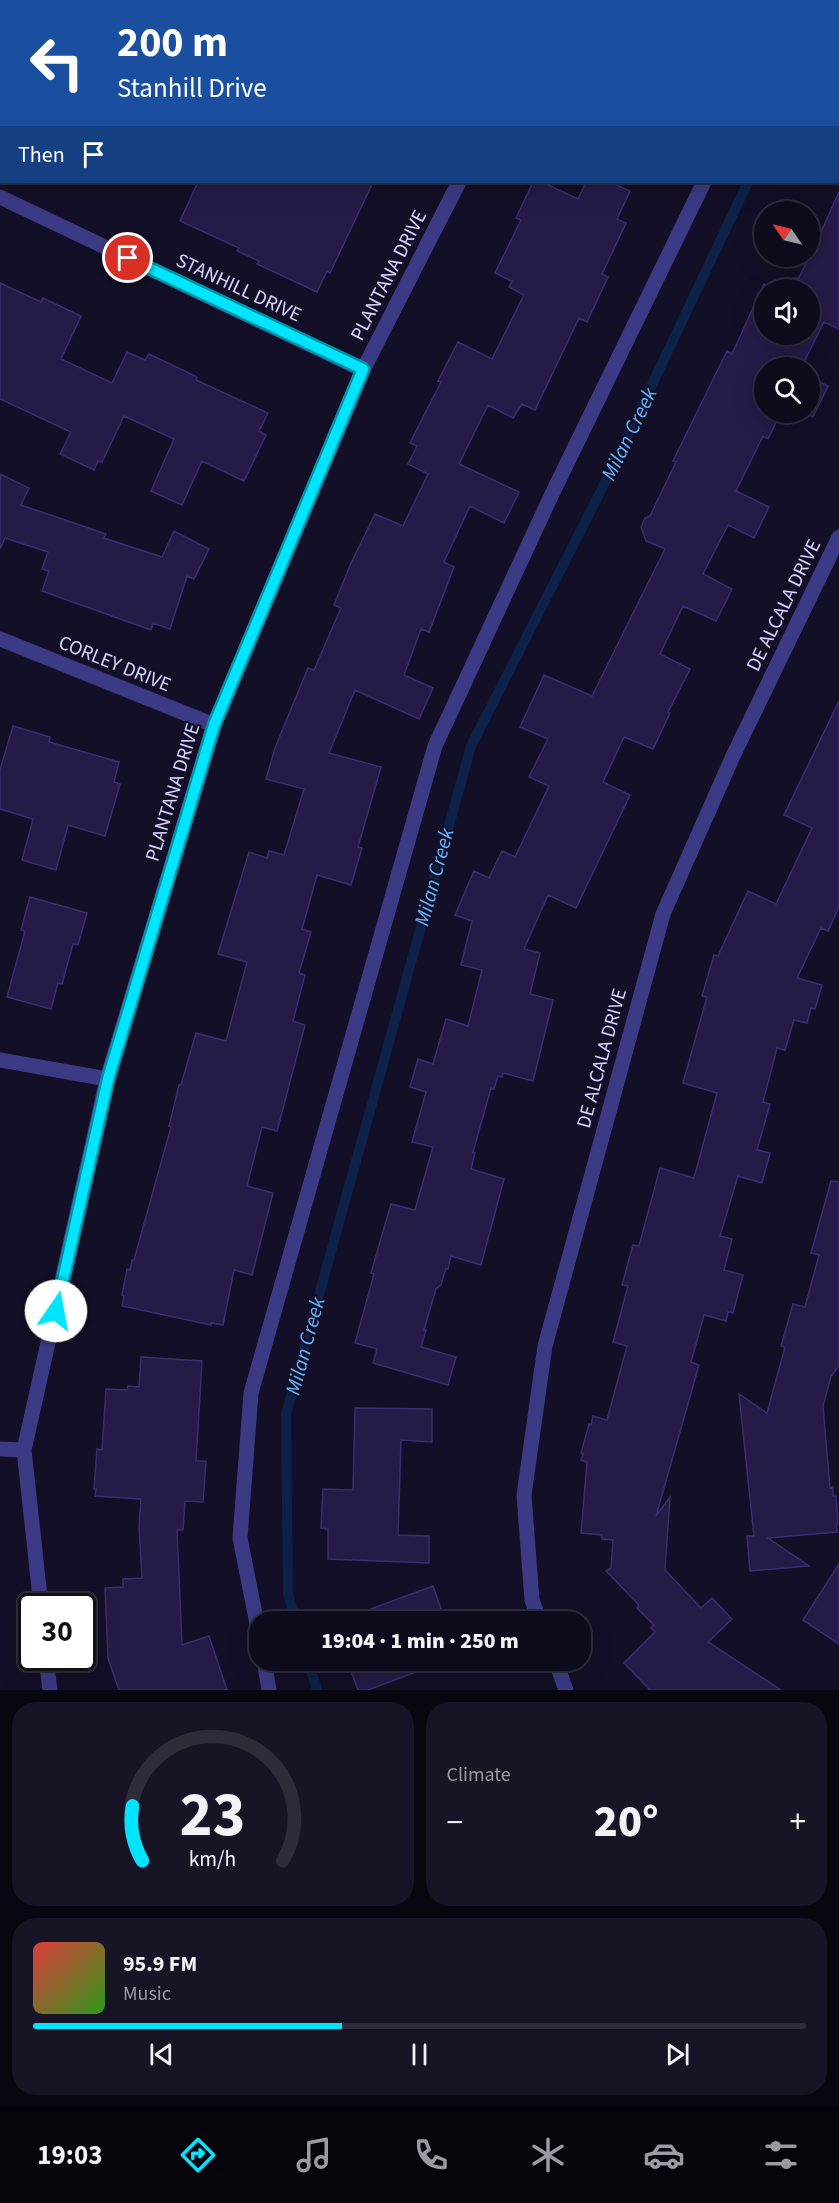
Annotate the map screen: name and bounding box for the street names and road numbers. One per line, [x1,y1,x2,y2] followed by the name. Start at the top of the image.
[344,205,434,346] street label: PLANTANA DRIVE
[171,247,306,329] street label: STANHILL DRIVE
[740,535,828,676] street label: DE ALCALA DRIVE
[54,629,175,699] street label: CORLEY DRIVE
[139,720,207,865] street label: PLANTANA DRIVE
[570,985,634,1131] street label: DE ALCALA DRIVE

